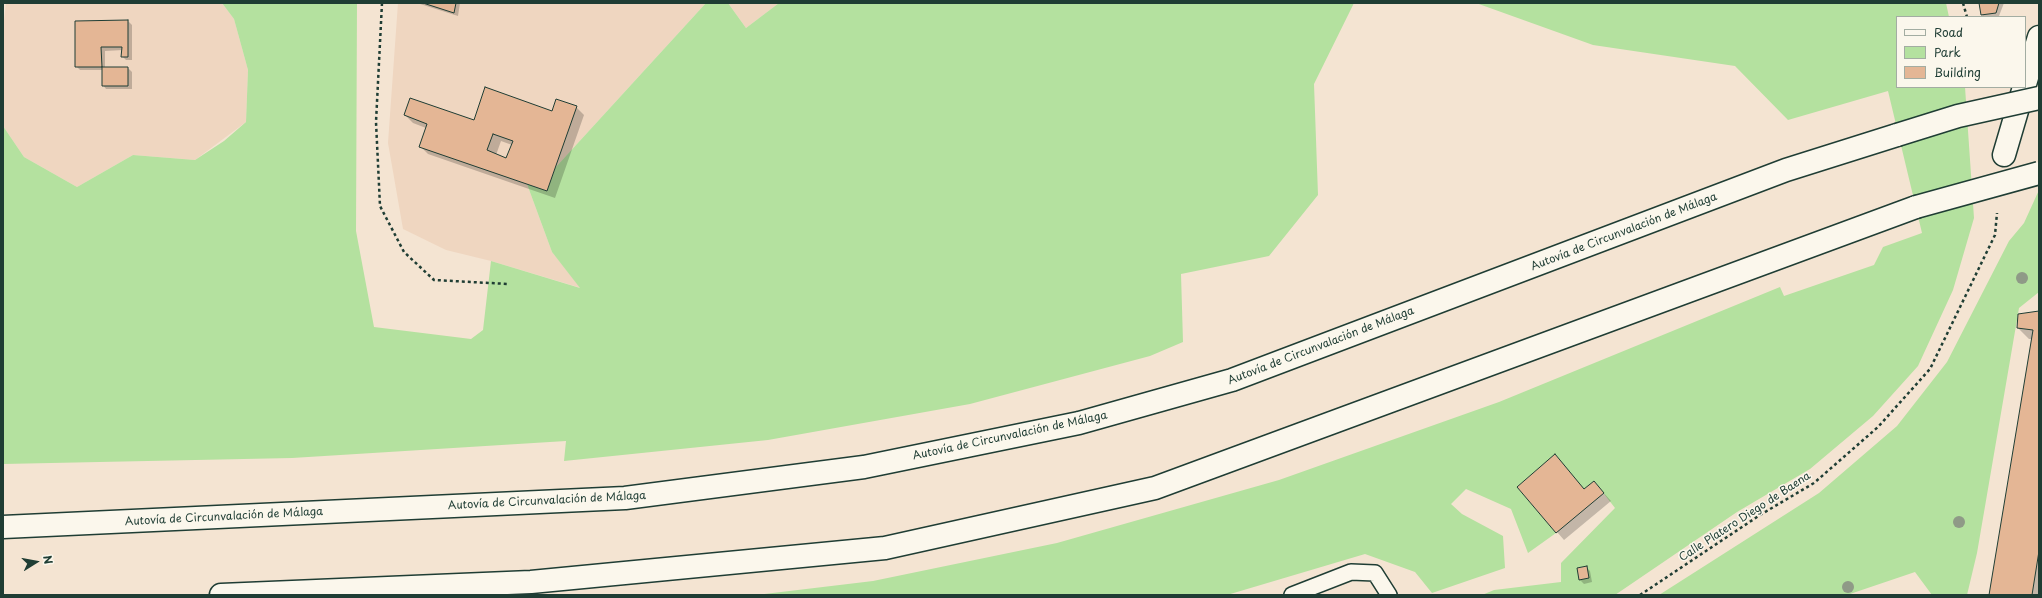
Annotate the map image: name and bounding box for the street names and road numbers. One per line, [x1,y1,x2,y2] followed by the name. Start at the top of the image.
[1529,190,1719,274] street label: Autovía de Circunvalación de Málaga
[1226,304,1416,388] street label: Autovía de Circunvalación de Málaga
[912,409,1108,463] street label: Autovía de Circunvalación de Málaga
[1677,469,1813,565] street label: Calle Platero Diego de Baena
[448,489,646,513] street label: Autovía de Circunvalación de Málaga
[125,505,323,529] street label: Autovía de Circunvalación de Málaga

